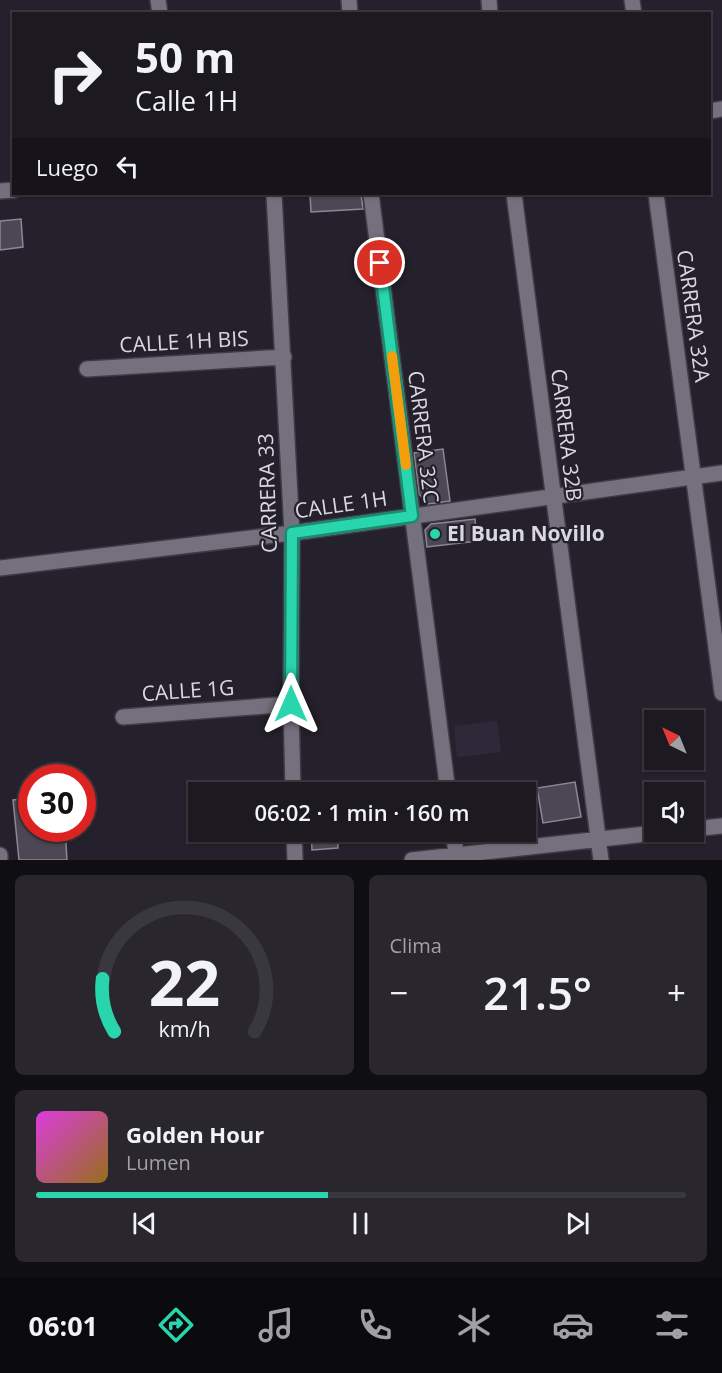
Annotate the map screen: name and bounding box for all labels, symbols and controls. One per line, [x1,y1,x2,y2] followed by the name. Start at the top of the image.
[135,28,235,85] text: 50 m
[36,36,114,114] icon: right
[135,82,238,119] text: Calle 1H
[111,150,144,183] icon: left
[36,152,99,182] text: Luego
[354,237,405,288] pin
[363,246,396,279] icon: arrive
[671,248,717,384] street label: CARRERA 32A
[119,324,249,358] street label: CALLE 1H BIS
[545,367,589,503] street label: CARRERA 32B
[402,369,446,505] street label: CARRERA 32C
[251,433,283,553] street label: CARRERA 33
[293,484,389,524] street label: CALLE 1H
[447,519,605,547] place label: El Buan Novillo
[428,527,442,541] marker: El Buan Novillo
[259,672,323,736] position arrow
[141,673,235,707] street label: CALLE 1G
[644,710,704,770] north arrow
[644,710,704,842] map controls
[18,764,96,842] speed limit sign: 30
[644,782,704,842] button: sound
[254,797,470,827] text: 06:02 · 1 min · 160 m
[390,932,442,959] text: Clima
[149,939,220,1024] text: 22
[483,962,592,1023] text: 21.5°
[390,970,408,1015] text: −
[667,970,686,1015] text: +
[158,1014,210,1043] text: km/h
[126,1119,264,1149] text: Golden Hour
[126,1149,191,1176] text: Lumen
[128,1207,161,1240] icon: previous
[344,1207,377,1240] icon: pause
[561,1207,594,1240] icon: next
[155,1304,197,1346] icon: directions
[255,1304,297,1346] icon: music
[354,1304,396,1346] icon: phone
[453,1304,495,1346] icon: climate
[552,1304,594,1346] icon: car
[651,1304,693,1346] icon: filters
[29,1307,98,1344] text: 06:01

